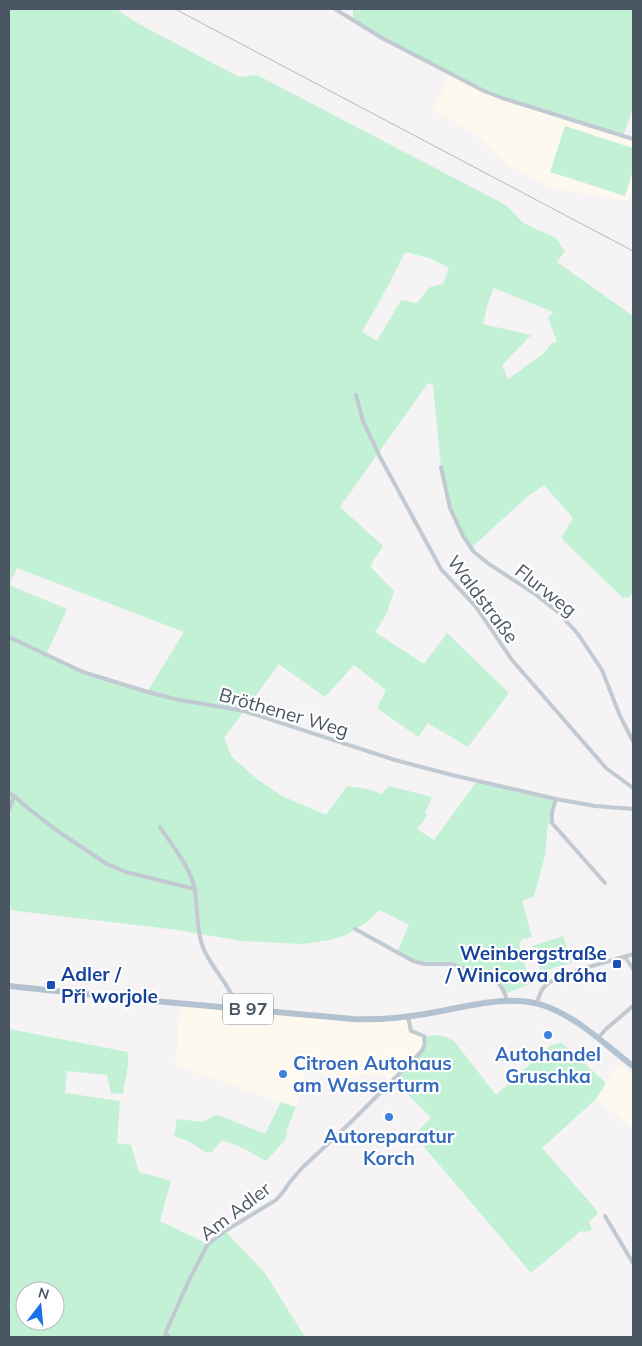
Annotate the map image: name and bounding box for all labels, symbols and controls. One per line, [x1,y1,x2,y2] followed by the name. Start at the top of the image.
[442,550,524,648] street label: Waldstraße
[510,558,582,622] street label: Flurweg
[216,682,352,742] street label: Bröthener Weg
[445,941,607,987] place label: Weinbergstraße / Winicowa dróha
[611,958,623,970] marker: Weinbergstraße / Winicowa dróha
[61,962,158,1008] place label: Adler / Při worjole
[45,979,57,991] marker: Adler / Při worjole
[223,994,273,1024] road number: B 97
[542,1029,554,1041] marker: Autohandel Gruschka
[495,1042,601,1088] place label: Autohandel Gruschka
[293,1051,452,1097] place label: Citroen Autohaus am Wasserturm
[277,1068,289,1080] marker: Citroen Autohaus am Wasserturm
[383,1111,395,1123] marker: Autoreparatur Korch
[324,1124,455,1170] place label: Autoreparatur Korch
[195,1176,275,1245] street label: Am Adler
[15,1281,65,1331] north arrow
[36,1283,51,1304] text: N

